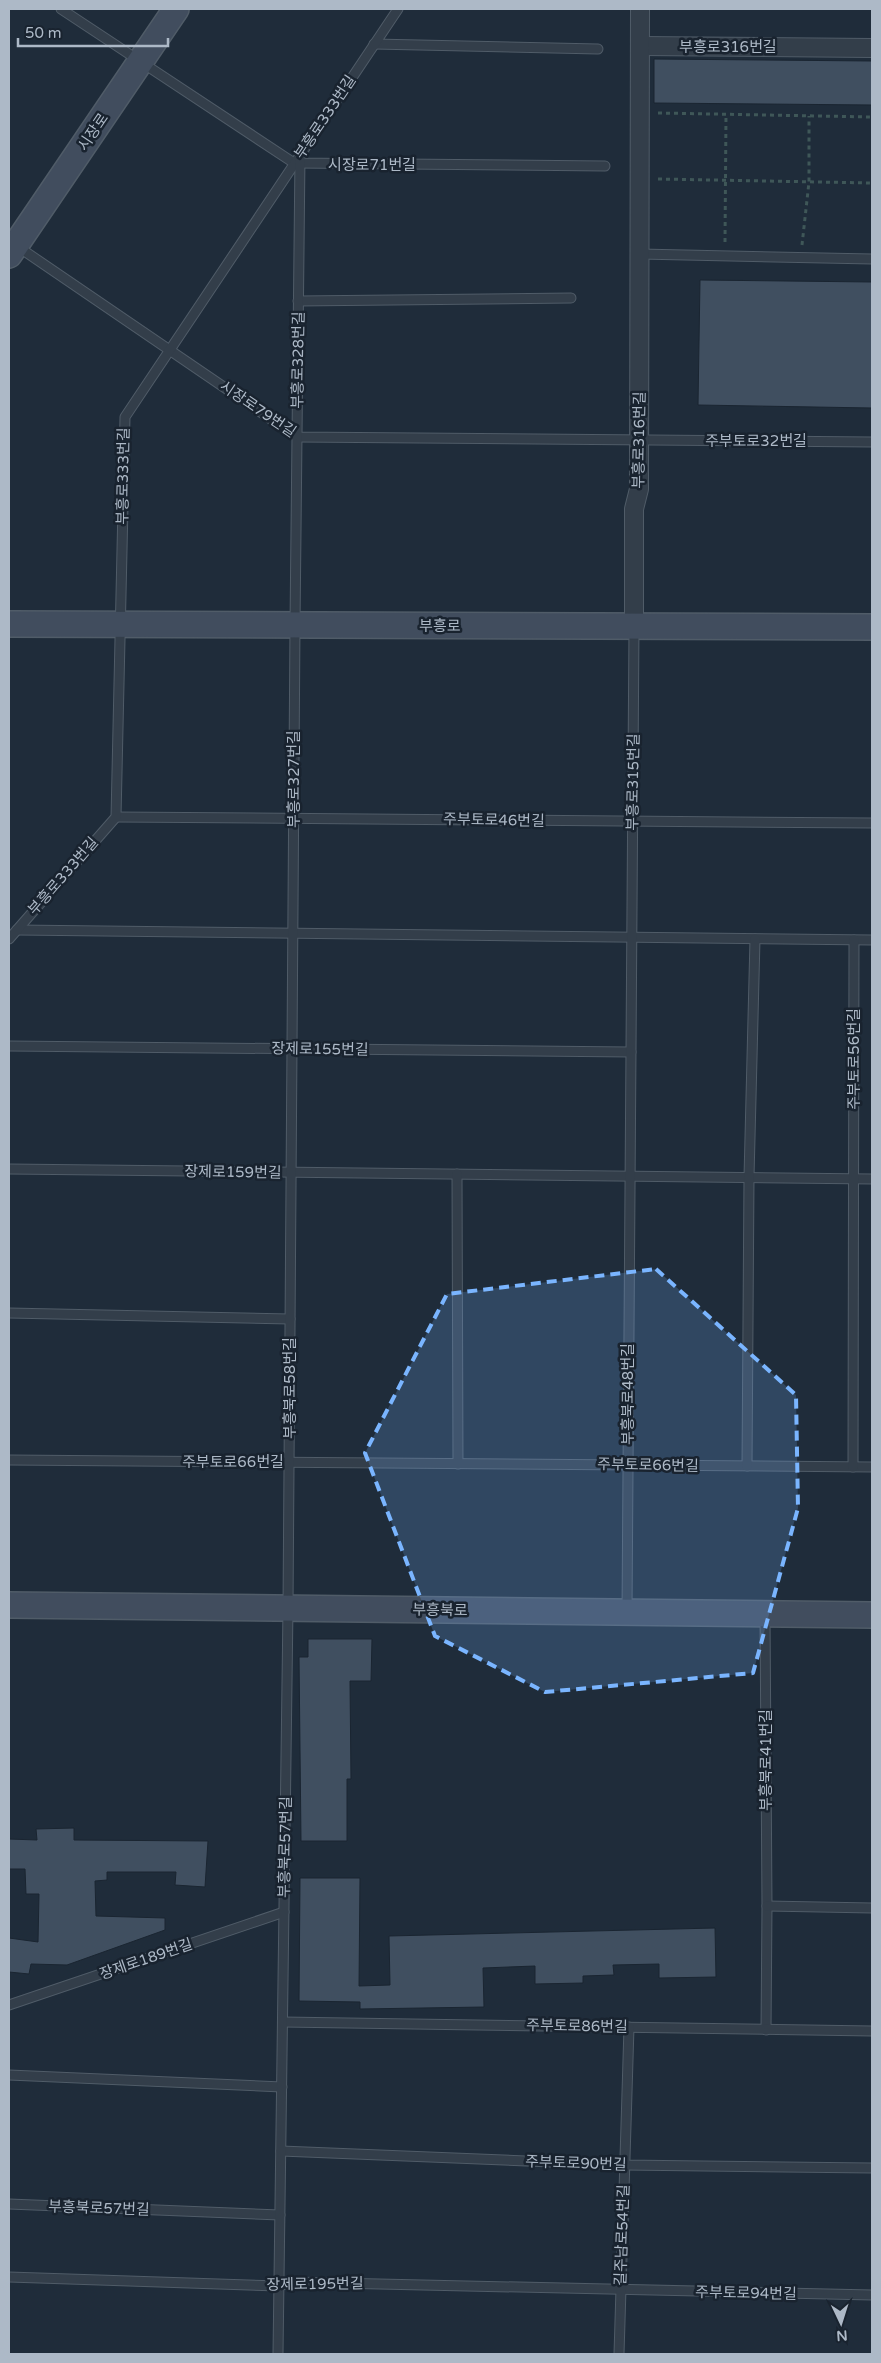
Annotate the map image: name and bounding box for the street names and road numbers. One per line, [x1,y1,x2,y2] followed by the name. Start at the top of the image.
[679,38,777,56] street label: 부흥로316번길
[290,72,360,162] street label: 부흥로333번길
[74,110,112,154] street label: 시장로
[328,156,416,174] street label: 시장로71번길
[288,311,308,409] street label: 부흥로328번길
[217,377,299,441] street label: 시장로79번길
[629,391,649,489] street label: 부흥로316번길
[113,427,133,525] street label: 부흥로333번길
[705,432,807,450] street label: 주부토로32번길
[419,617,461,635] street label: 부흥로
[285,730,303,828] street label: 부흥로327번길
[623,733,643,831] street label: 부흥로315번길
[443,810,545,830] street label: 주부토로46번길
[24,833,102,919] street label: 부흥로333번길
[845,1008,863,1110] street label: 주부토로56번길
[271,1039,369,1059] street label: 장제로155번길
[184,1162,282,1182] street label: 장제로159번길
[281,1337,299,1439] street label: 부흥북로58번길
[619,1343,637,1445] street label: 부흥북로48번길
[182,1453,284,1471] street label: 주부토로66번길
[597,1455,699,1475] street label: 주부토로66번길
[412,1601,468,1619] street label: 부흥북로
[757,1709,775,1811] street label: 부흥북로41번길
[275,1796,295,1898] street label: 부흥북로57번길
[97,1935,195,1983] street label: 장제로189번길
[526,2016,628,2036] street label: 주부토로86번길
[525,2152,627,2174] street label: 주부토로90번길
[611,2184,633,2286] street label: 길주남로54번길
[48,2197,150,2219] street label: 부흥북로57번길
[266,2274,364,2294] street label: 장제로195번길
[695,2283,797,2303] street label: 주부토로94번길

